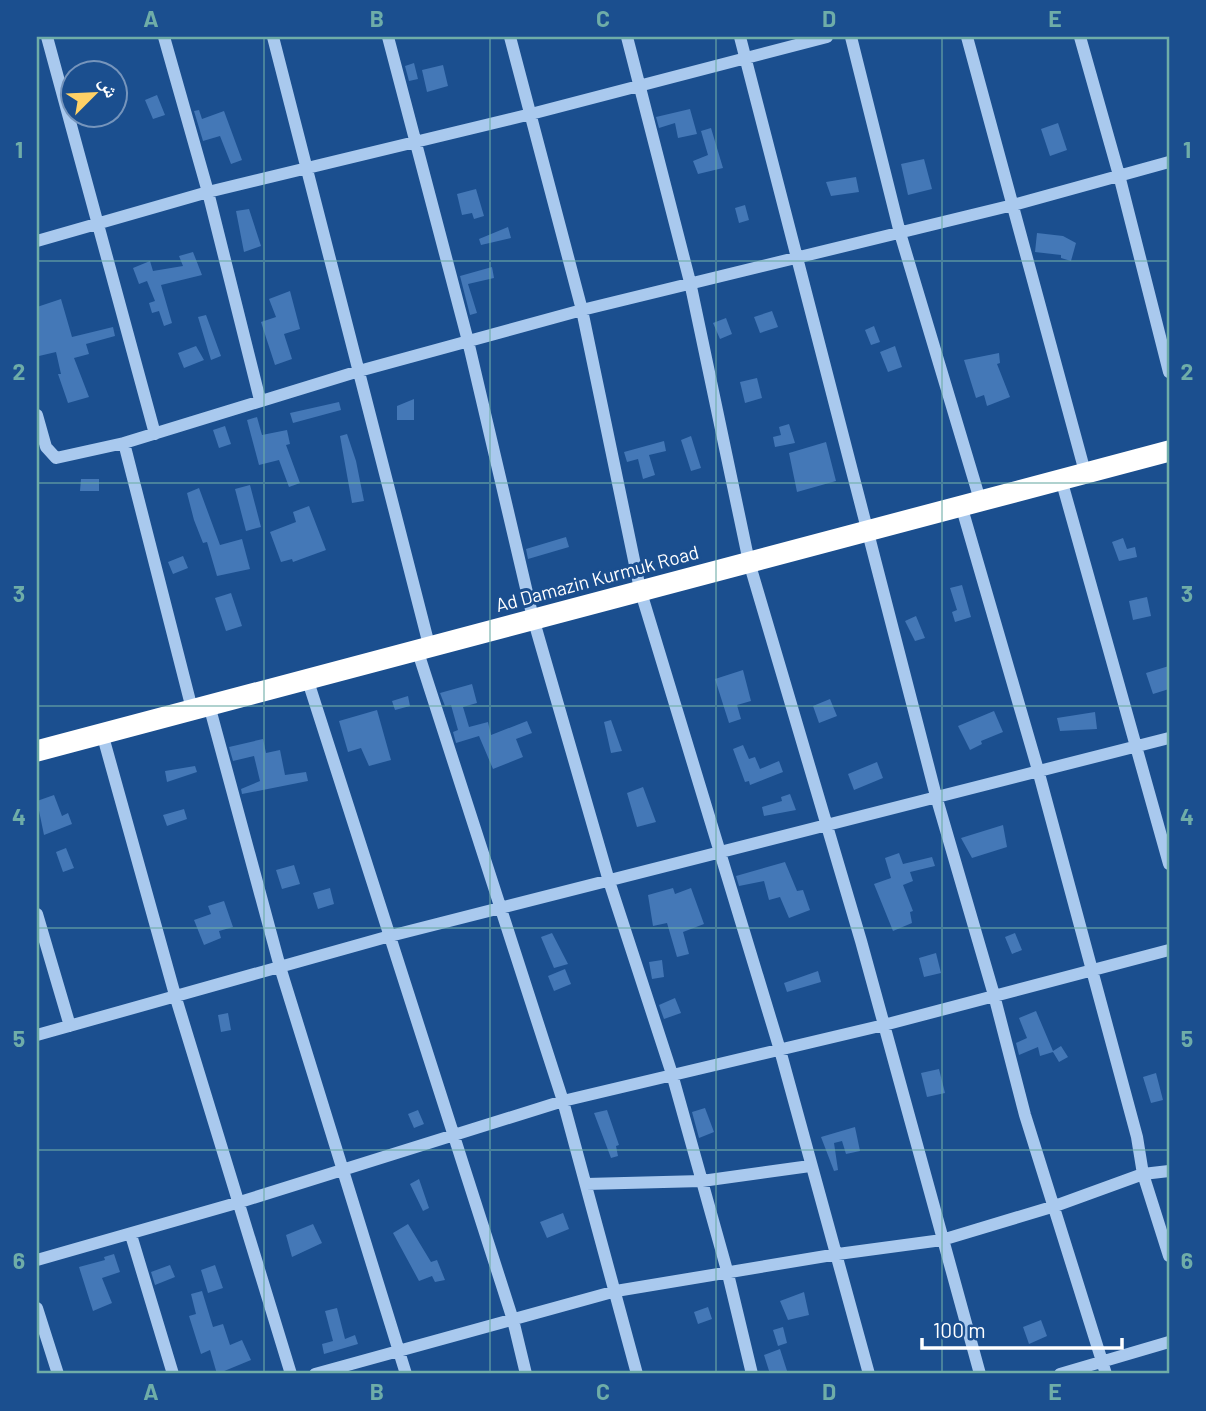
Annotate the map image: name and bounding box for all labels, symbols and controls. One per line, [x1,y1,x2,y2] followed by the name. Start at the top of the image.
[143,4,159,32] text: A
[370,4,384,32] text: B
[596,4,610,32] text: C
[822,4,836,32] text: D
[1048,4,1062,32] text: E
[60,60,130,130] north arrow
[94,73,125,101] text: ش
[15,135,23,163] text: 1
[1183,135,1191,163] text: 1
[13,357,25,385] text: 2
[1181,357,1193,385] text: 2
[493,540,701,616] street label: Ad Damazin Kurmuk Road
[13,579,25,607] text: 3
[1181,579,1193,607] text: 3
[12,802,26,830] text: 4
[1180,802,1194,830] text: 4
[13,1024,25,1052] text: 5
[1181,1024,1193,1052] text: 5
[13,1246,25,1274] text: 6
[1181,1246,1193,1274] text: 6
[922,1306,1122,1350] scale bar
[933,1317,986,1342] text: 100 m
[143,1377,159,1405] text: A
[370,1377,384,1405] text: B
[596,1377,610,1405] text: C
[822,1377,836,1405] text: D
[1048,1377,1062,1405] text: E

